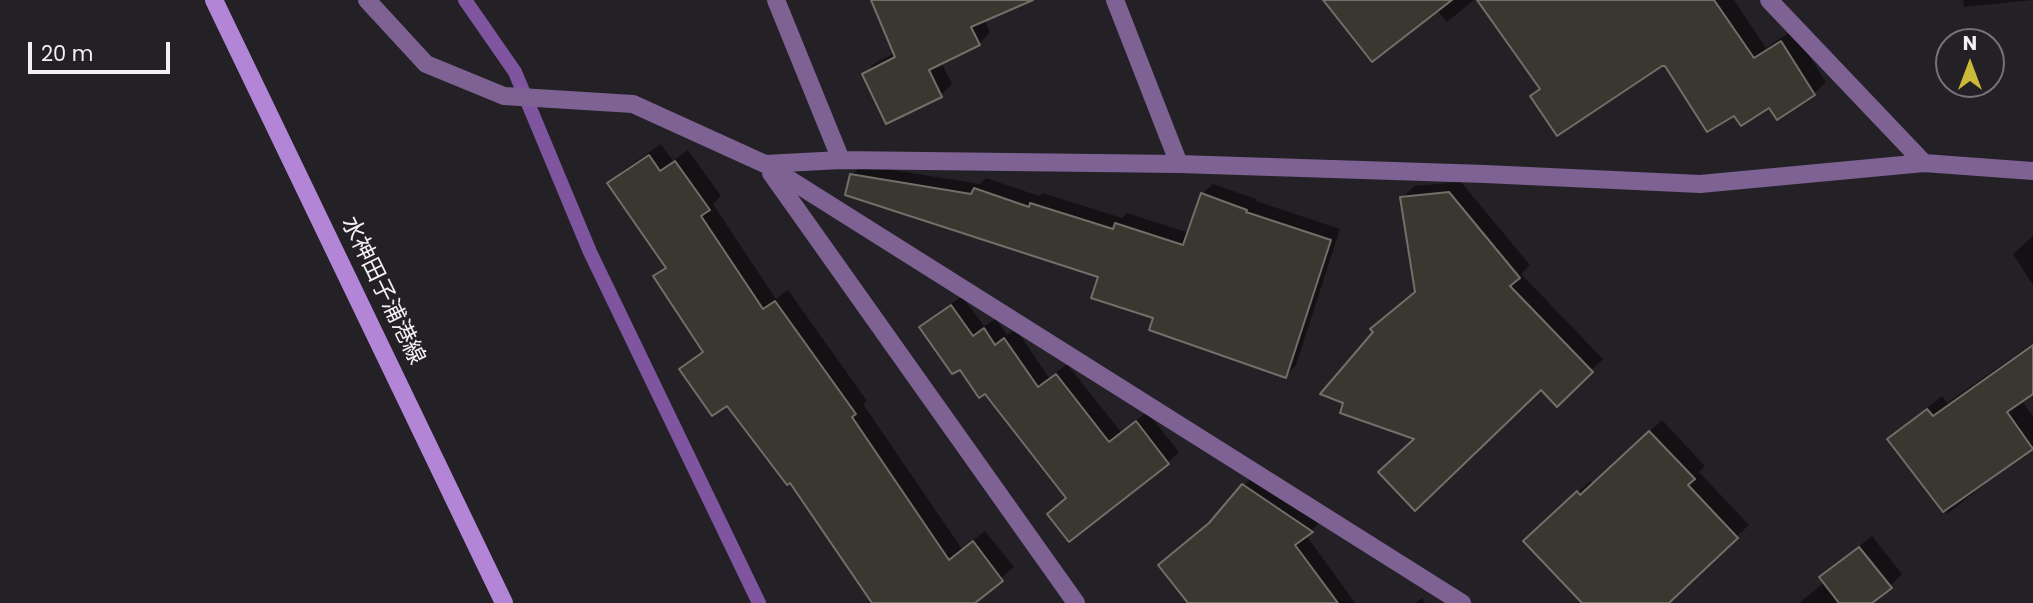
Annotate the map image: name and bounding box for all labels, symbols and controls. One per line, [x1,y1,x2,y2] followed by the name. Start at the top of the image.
[32,28,173,72] scale bar
[1935,28,2005,98] north arrow
[1963,30,1977,57] text: N
[41,39,94,68] text: 20 m
[334,213,430,369] street label: 水神田子浦港線

